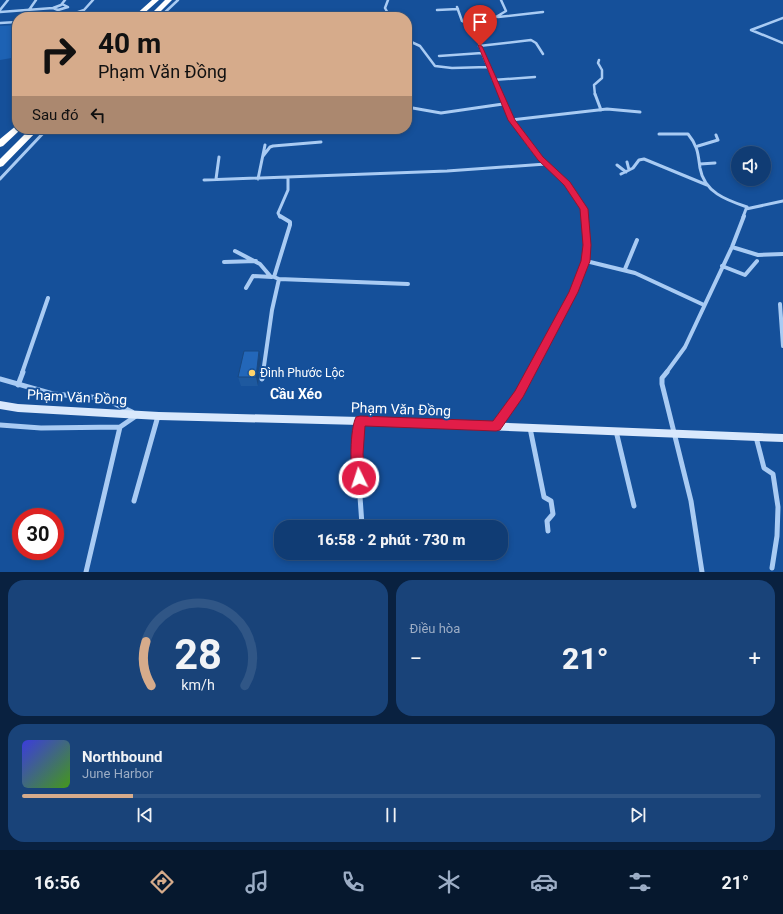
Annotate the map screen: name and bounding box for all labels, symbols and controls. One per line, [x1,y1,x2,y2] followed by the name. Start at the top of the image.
[463,5,497,46] pin
[469,11,491,33] icon: arrive
[98,27,161,60] text: 40 m
[32,28,84,80] icon: right
[98,61,227,82] text: Phạm Văn Đồng
[87,104,109,126] icon: left
[32,106,79,124] text: Sau đó
[731,146,771,186] map controls
[731,146,771,186] button: sound
[260,366,345,380] place label: Đình Phước Lộc
[247,368,257,378] marker: Đình Phước Lộc
[27,386,127,408] street label: Phạm Văn Đồng
[270,386,322,402] district label: Cầu Xéo
[351,399,451,419] street label: Phạm Văn Đồng
[338,457,380,499] position arrow
[12,508,64,560] speed limit sign: 30
[317,531,465,549] text: 16:58 · 2 phút · 730 m
[410,621,460,636] text: Điều hòa
[174,630,222,679] text: 28
[562,641,609,676] text: 21°
[410,646,422,671] text: −
[749,646,761,671] text: +
[181,677,215,693] text: km/h
[82,748,163,766] text: Northbound
[82,766,154,781] text: June Harbor
[134,804,156,826] icon: previous
[380,804,402,826] icon: pause
[627,804,649,826] icon: next
[148,868,176,896] icon: directions
[243,868,271,896] icon: music
[339,868,367,896] icon: phone
[435,868,463,896] icon: climate
[530,868,558,896] icon: car
[626,868,654,896] icon: filters
[34,872,80,893] text: 16:56
[721,872,749,893] text: 21°

